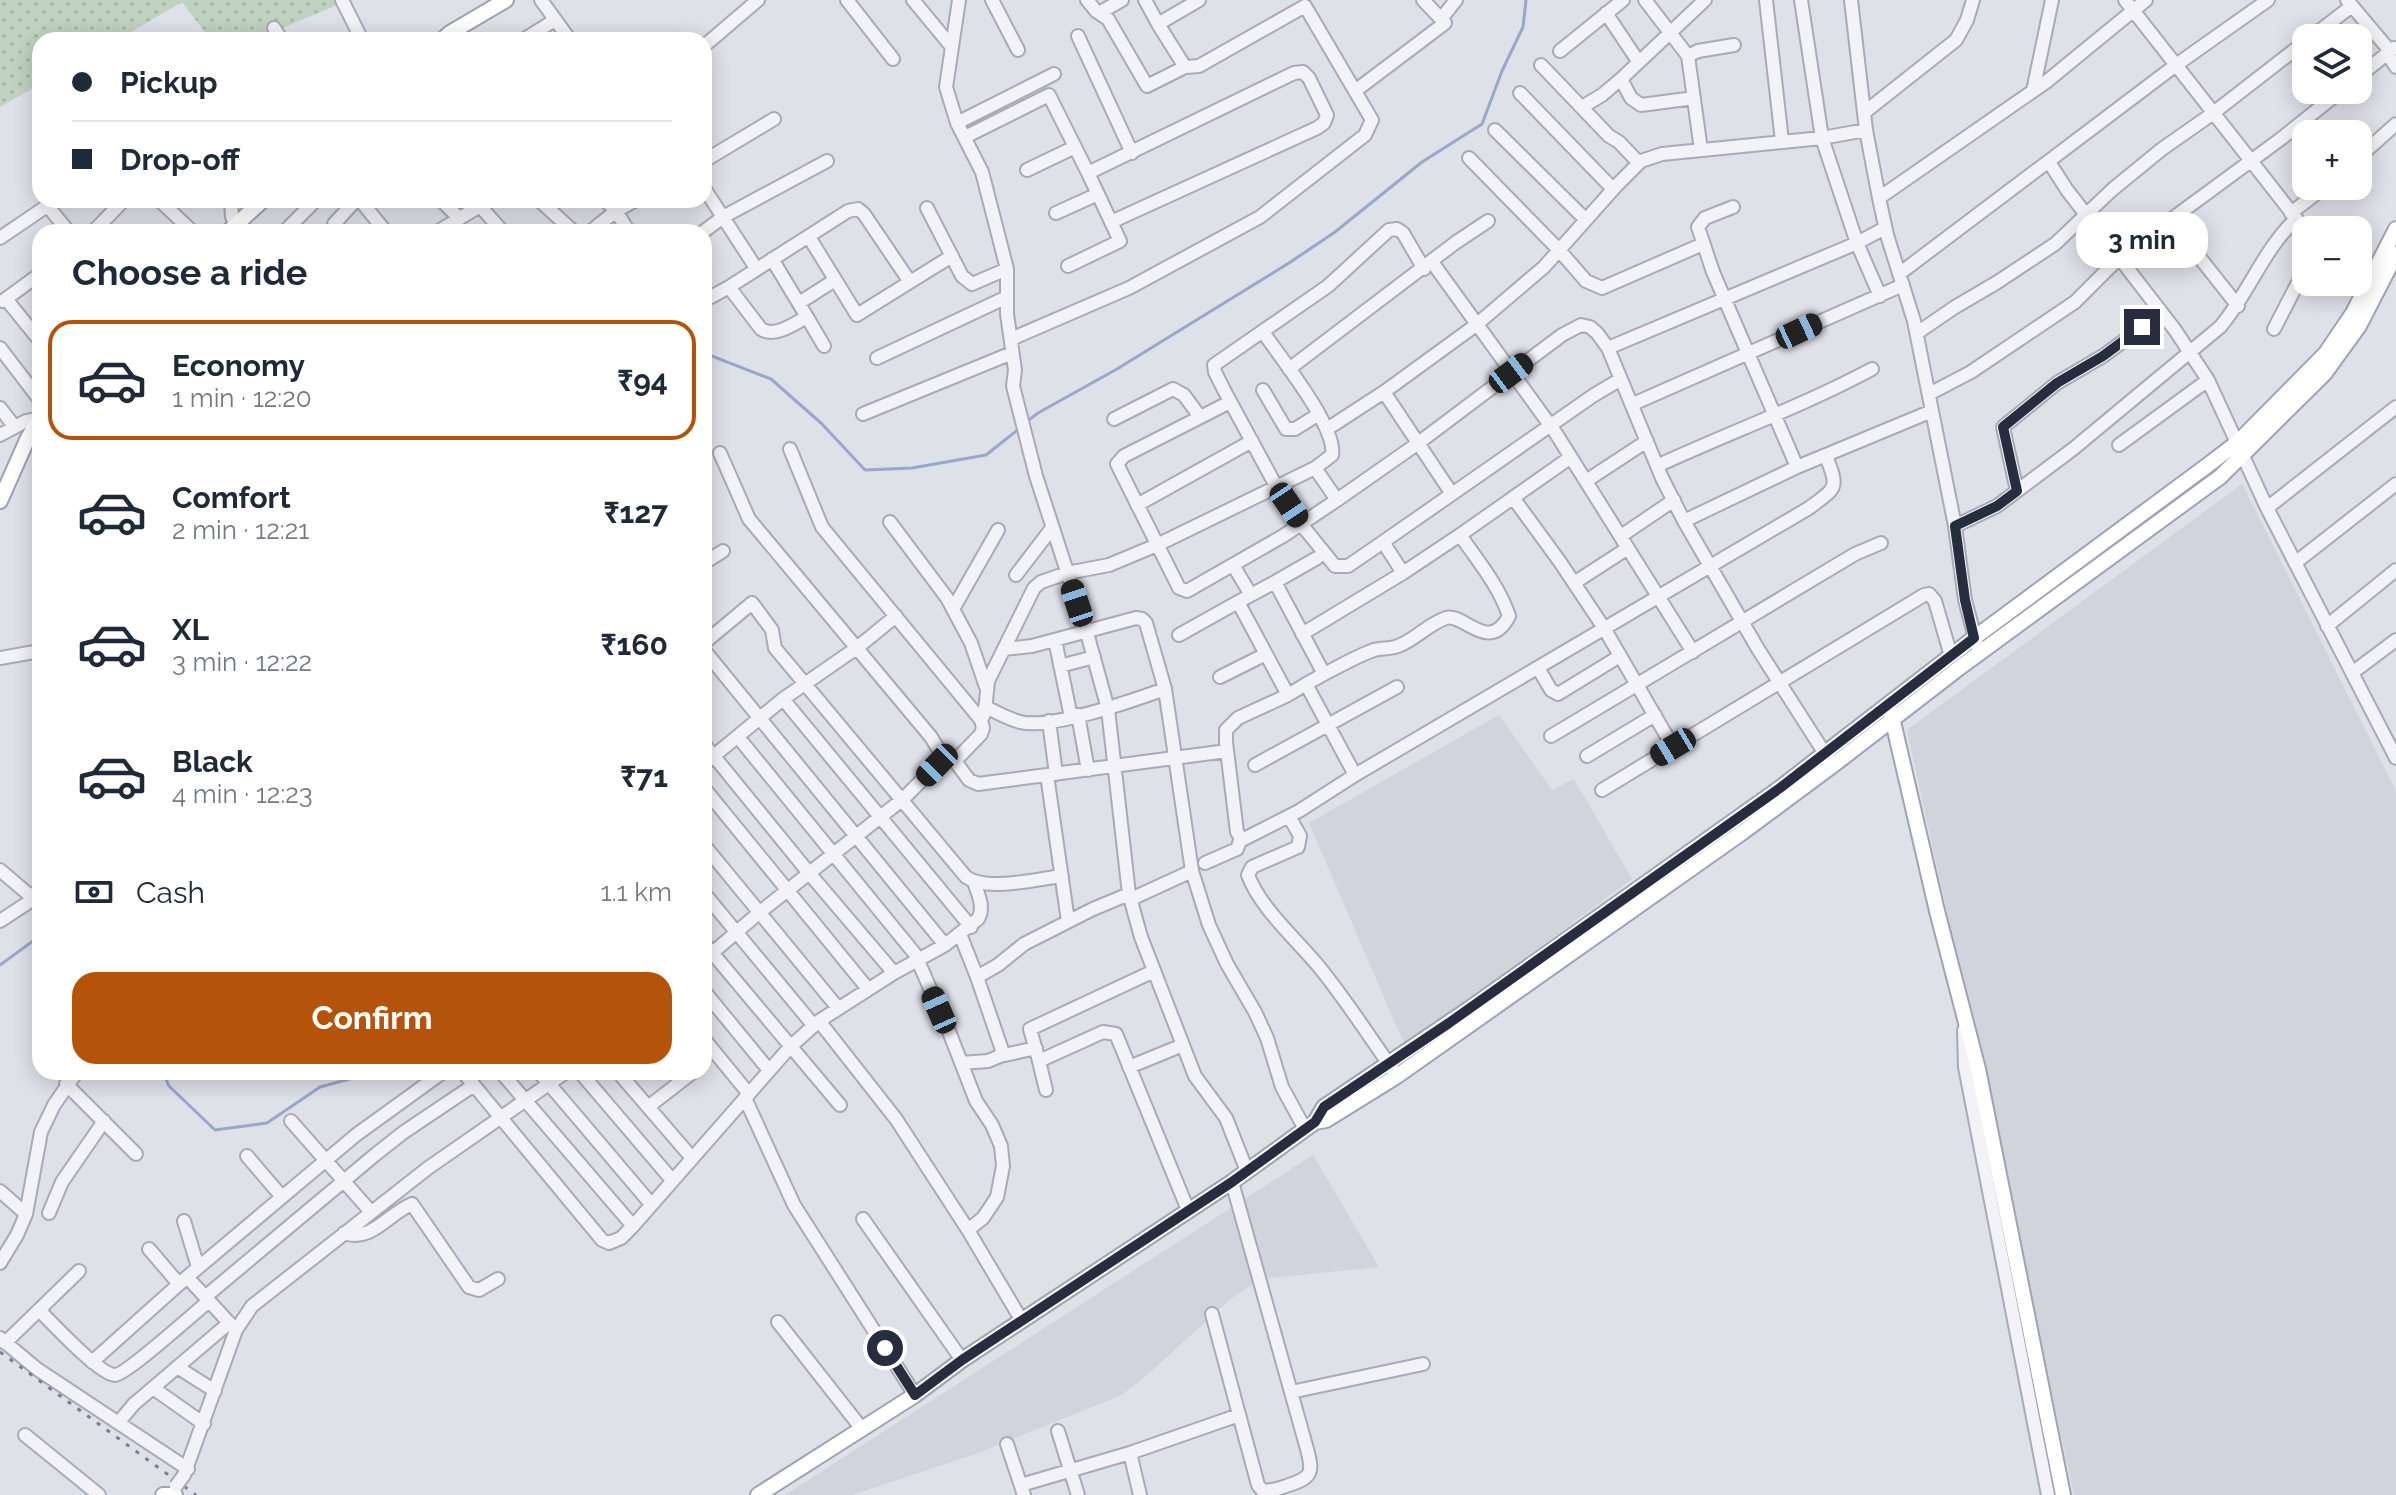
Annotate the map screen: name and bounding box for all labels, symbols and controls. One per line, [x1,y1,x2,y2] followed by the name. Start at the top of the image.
[2292,24,2372,296] map controls
[2292,24,2372,104] button: layers
[120,65,218,100] text: Pickup
[2292,120,2372,200] button: +
[120,142,240,177] text: Drop-off
[2076,211,2208,267] callout: 3 min
[2292,216,2372,296] button: −
[2108,225,2176,255] text: 3 min
[72,251,307,293] text: Choose a ride
[2124,309,2160,345] route end
[1772,310,1826,352] car
[76,344,148,416] icon: car
[172,348,305,383] text: Economy
[1485,349,1537,397] car
[617,363,668,398] text: ₹94
[172,383,312,413] text: 1 min · 12:20
[76,476,148,548] icon: car
[1266,478,1312,532] car
[172,480,291,515] text: Comfort
[603,495,668,530] text: ₹127
[172,515,309,545] text: 2 min · 12:21
[1058,576,1096,630] car
[76,608,148,680] icon: car
[172,612,209,647] text: XL
[601,627,668,662] text: ₹160
[172,647,312,677] text: 3 min · 12:22
[1646,724,1700,770] car
[912,739,962,791] car
[76,740,148,812] icon: car
[172,744,253,779] text: Black
[620,759,668,794] text: ₹71
[172,779,313,809] text: 4 min · 12:23
[72,870,116,914] icon: cash
[136,875,205,910] text: Cash
[601,877,672,907] text: 1.1 km
[72,972,672,1064] button: Confirm
[918,983,960,1037] car
[867,1330,903,1366] route start

